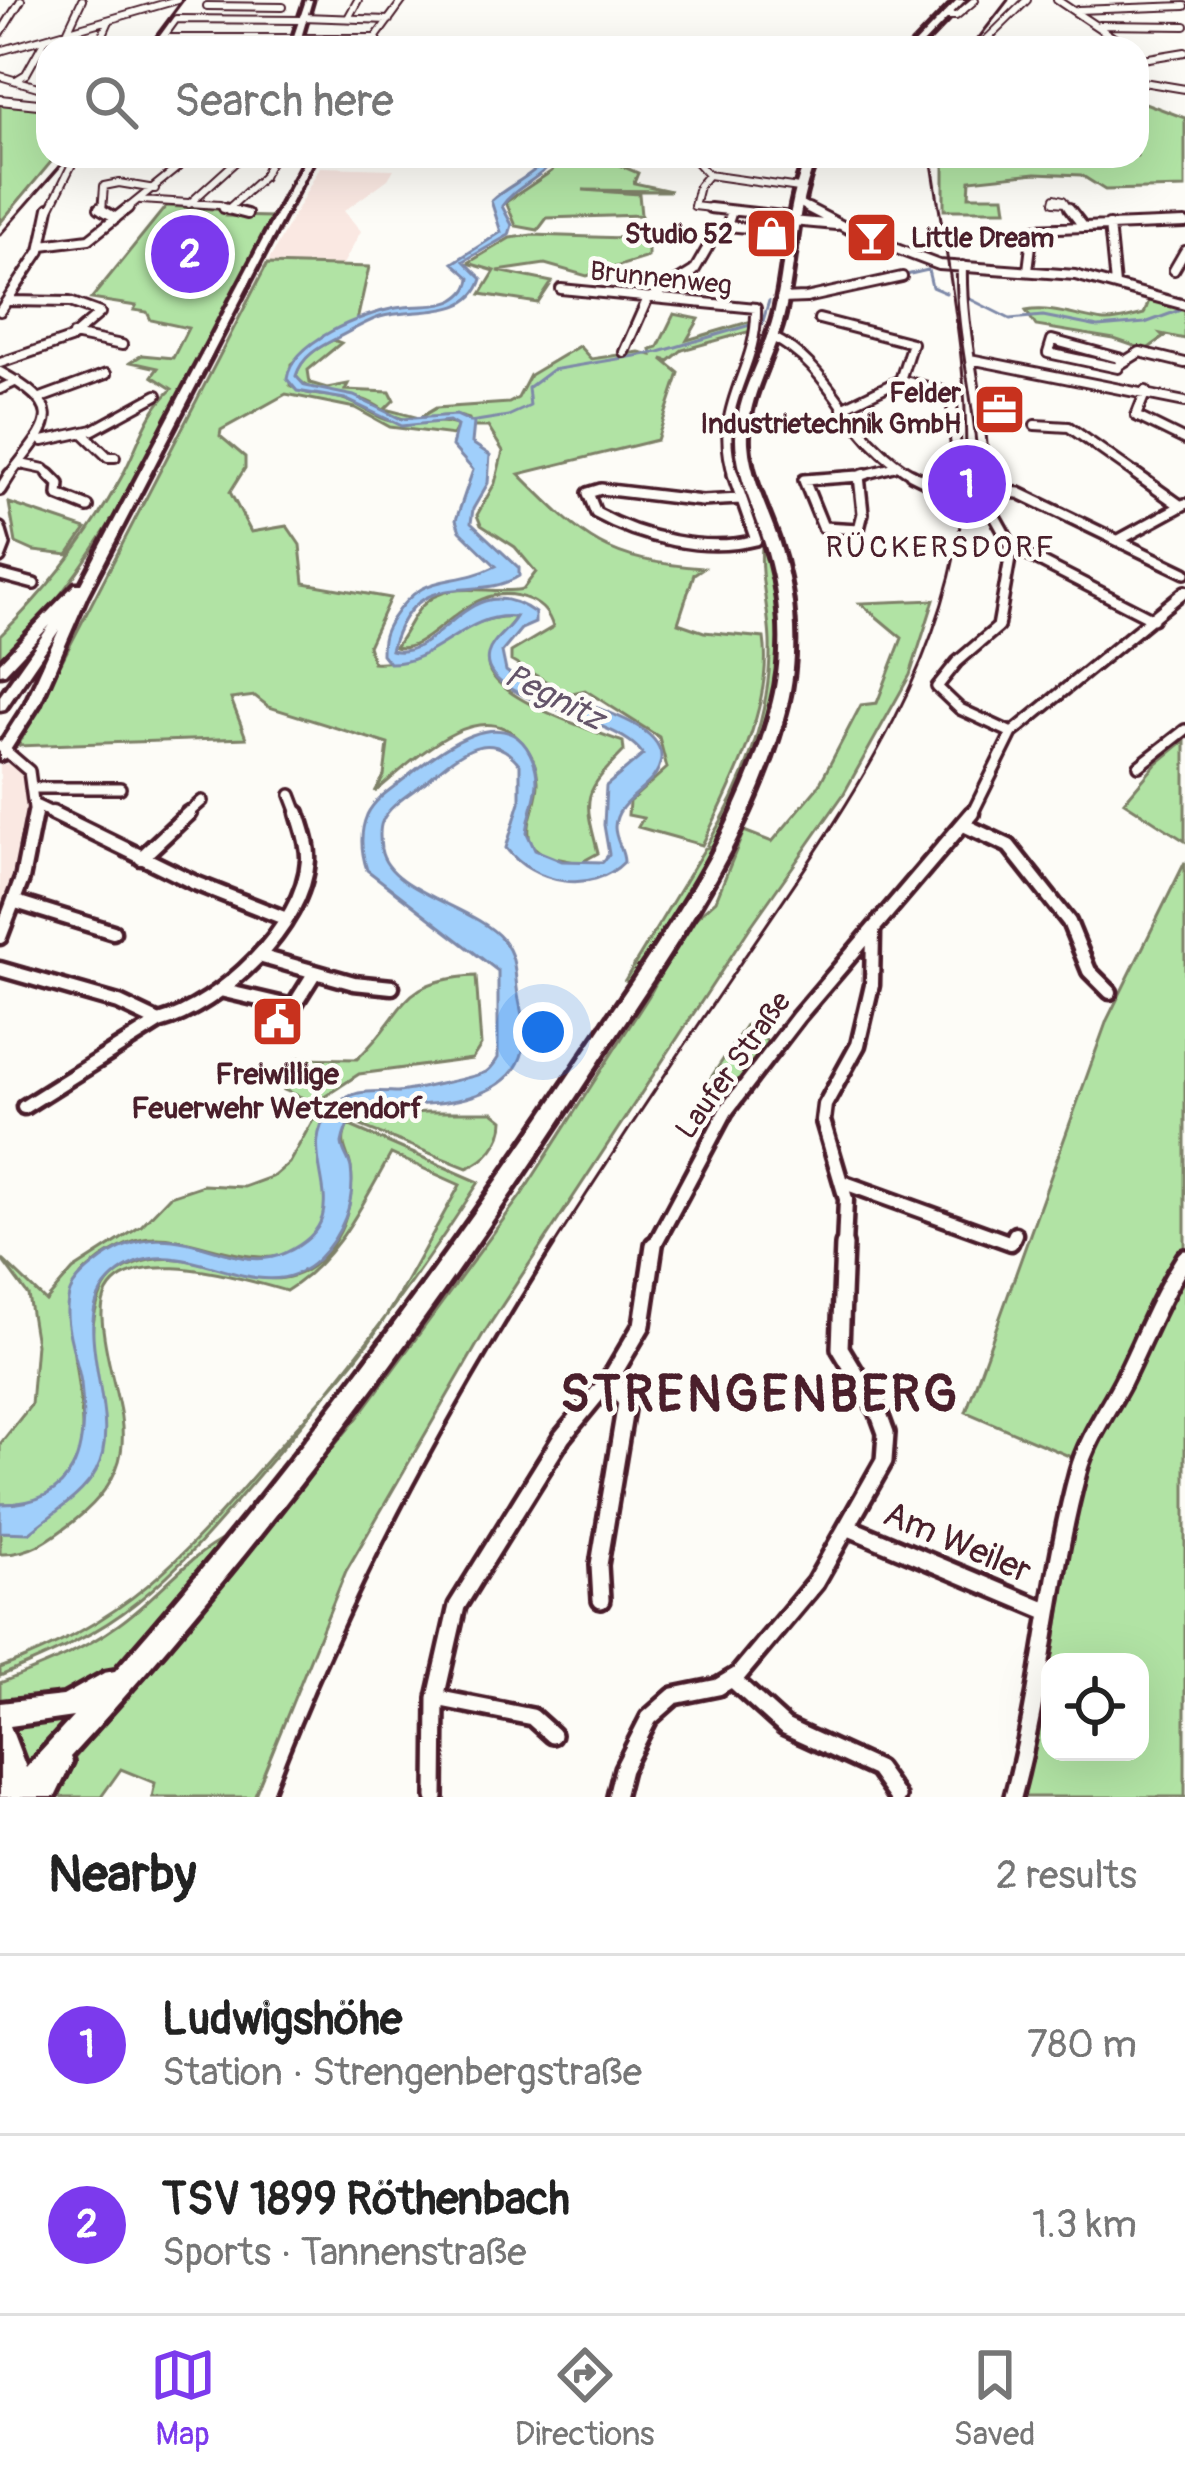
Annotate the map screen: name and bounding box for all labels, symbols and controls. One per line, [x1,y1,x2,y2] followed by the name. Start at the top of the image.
[36,36,1149,168] search box
[78,69,144,135] icon: search
[174,74,394,130] text: Search here
[744,206,800,262] shop icon: Studio 52
[151,209,229,299] pin: 2
[844,210,900,266] bar icon: Little Dream
[625,218,733,251] place label: Studio 52
[911,222,1054,255] place label: Little Dream
[588,255,733,302] street label: Brunnenweg
[701,377,961,441] place label: Felder Industrietechnik GmbH
[972,381,1028,437] office icon: Felder Industrietechnik GmbH
[928,439,1006,529] pin: 1
[825,529,1057,566] district label: RÜCKERSDORF
[498,655,614,741] water label: Pegnitz
[668,984,799,1146] street label: Laufer Straße
[249,994,305,1050] public building icon: Freiwillige Feuerwehr Wetzendorf
[513,1002,573,1062] your location
[131,1056,423,1127] place label: Freiwillige Feuerwehr Wetzendorf
[560,1363,960,1427] district label: STRENGENBERG
[877,1491,1038,1594] street label: Am Weiler
[1041,1653,1149,1761] map controls
[1041,1653,1149,1761] button: locate
[48,1843,196,1907] text: Nearby
[996,1851,1137,1900] text: 2 results
[162,1992,402,2048] text: Ludwigshöhe
[79,2020,95,2069] text: 1
[1027,2020,1137,2069] text: 780 m
[162,2048,642,2097] text: Station · Strengenbergstraße
[162,2172,570,2228] text: TSV 1899 Röthenbach
[76,2200,98,2249] text: 2
[1032,2200,1137,2249] text: 1.3 km
[162,2228,527,2277] text: Sports · Tannenstraße
[150,2342,216,2455] tab: Map
[515,2342,655,2455] tab: Directions
[954,2342,1035,2455] tab: Saved

